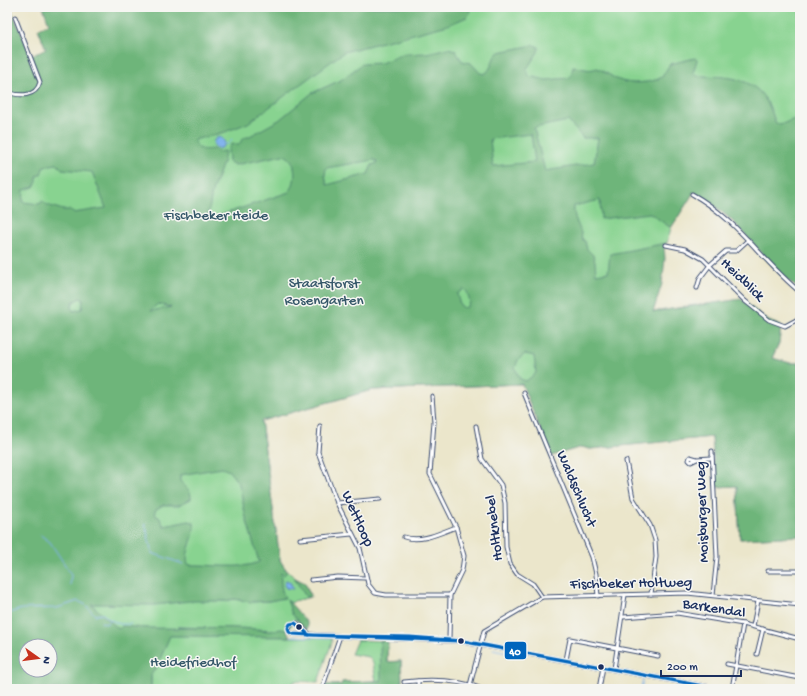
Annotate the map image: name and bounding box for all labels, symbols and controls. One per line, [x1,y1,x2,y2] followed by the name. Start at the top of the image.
[163,207,269,225] park label: Fischbeker Heide
[716,255,769,306] street label: Heidblick
[284,275,364,310] park label: Staatsforst Rosengarten
[552,448,601,532] street label: Waldschlucht
[692,461,714,563] street label: Moisburger Weg
[337,488,377,550] street label: Wettloop
[482,494,508,562] street label: Holtknebel
[569,574,692,594] street label: Fischbeker Holtweg
[680,595,747,623] street label: Barkendal
[294,622,304,632] unlabelled marker
[456,636,466,646] unlabelled marker
[18,638,58,678] north arrow
[504,641,527,660] line badge: 40
[508,647,521,659] text: 40
[661,652,741,678] scale bar
[150,654,238,672] park label: Heidefriedhof
[39,655,52,665] text: N
[667,661,698,675] text: 200 m
[596,662,606,672] unlabelled marker

